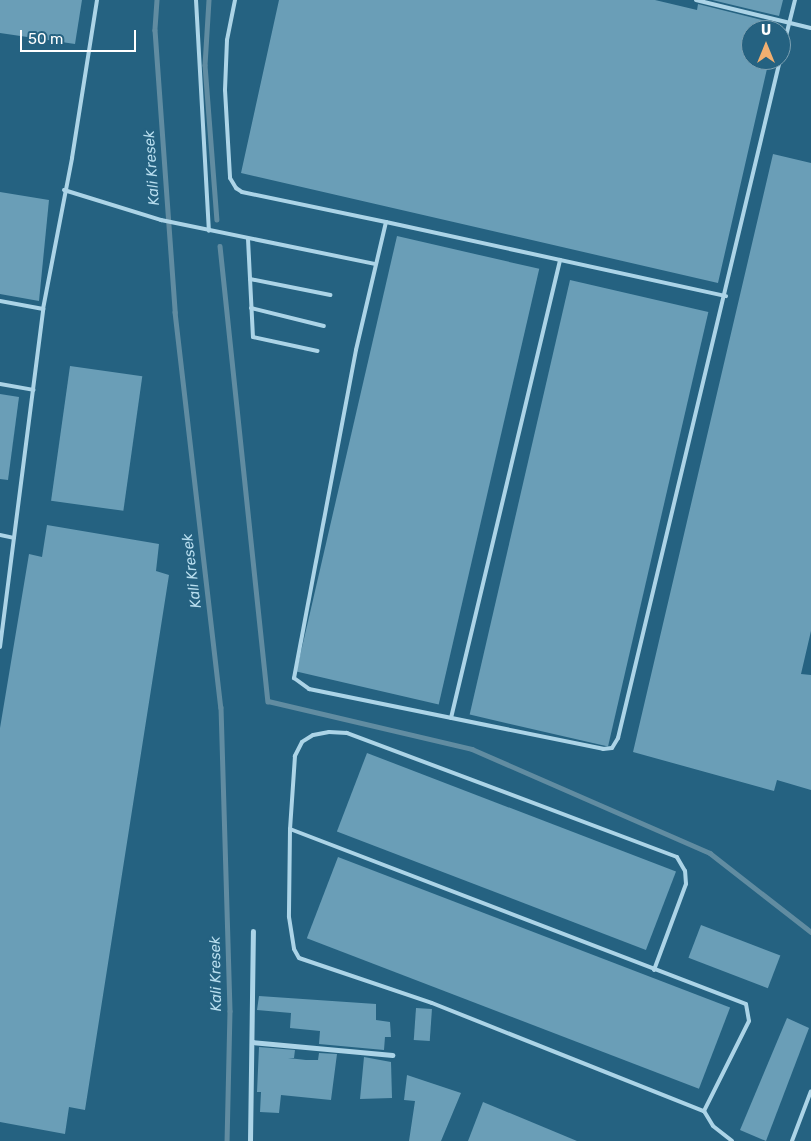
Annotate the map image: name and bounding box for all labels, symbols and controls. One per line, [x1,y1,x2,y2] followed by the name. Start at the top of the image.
[22,20,139,52] scale bar
[741,20,791,70] north arrow
[761,22,771,39] text: U
[28,30,63,48] text: 50 m
[140,130,164,206] water label: Kali Kresek
[178,533,206,609] water label: Kali Kresek
[206,936,226,1012] water label: Kali Kresek

